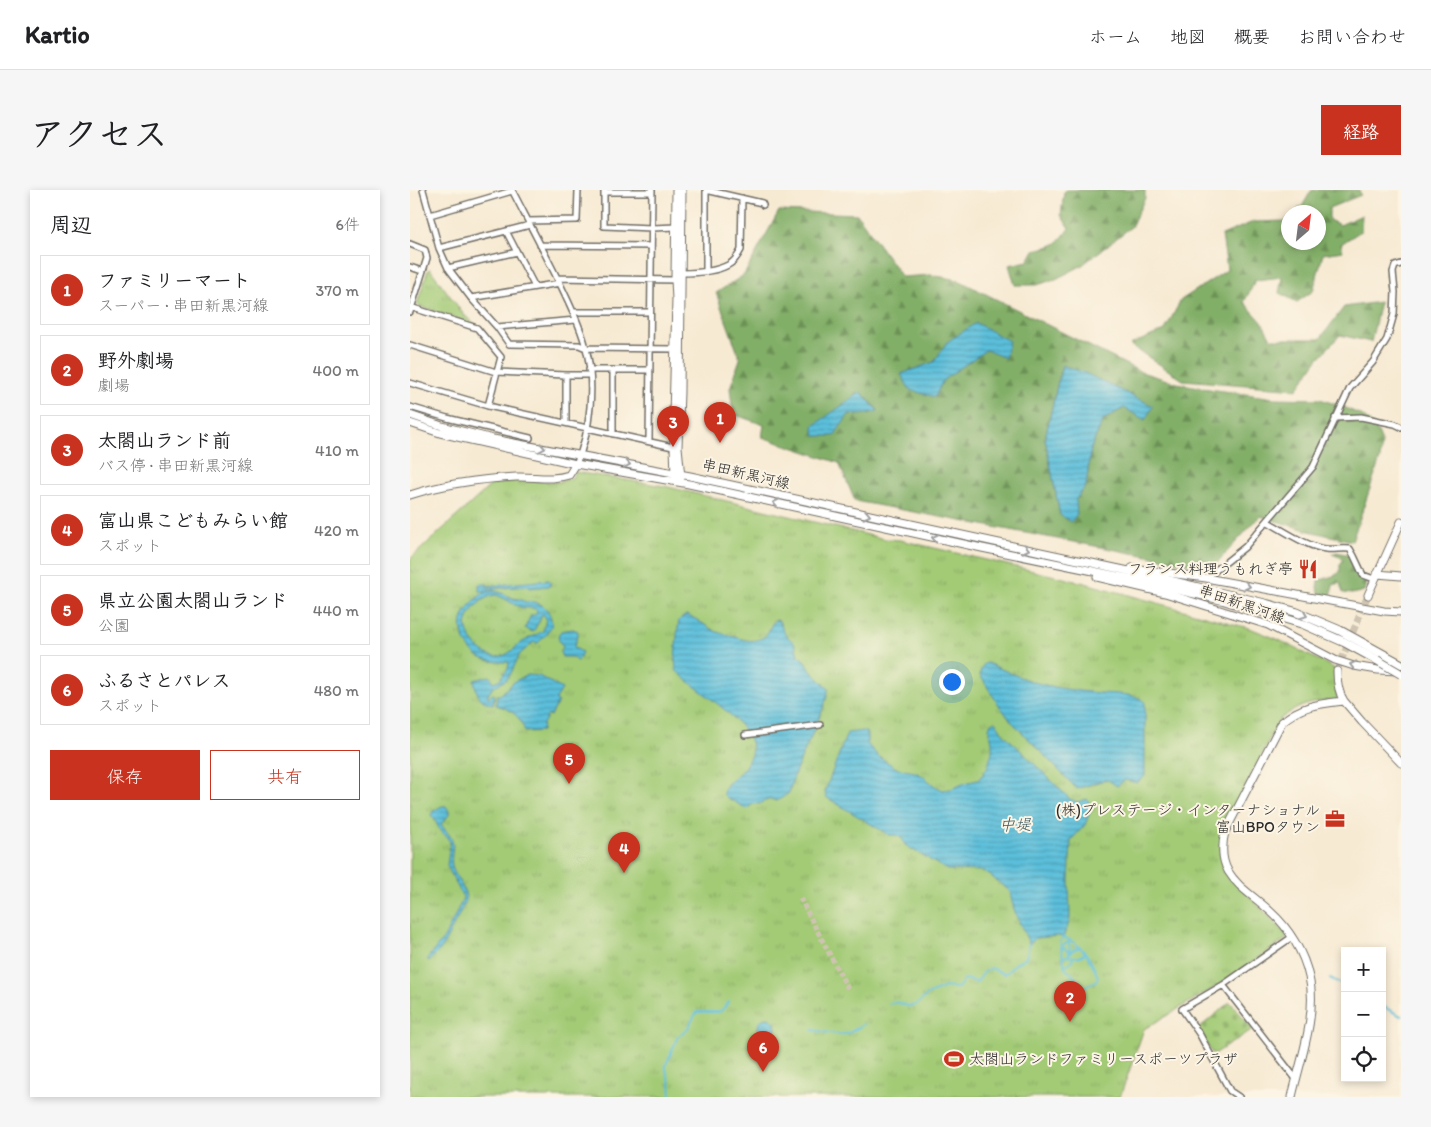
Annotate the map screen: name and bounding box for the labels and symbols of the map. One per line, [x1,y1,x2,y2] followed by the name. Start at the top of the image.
[1281,205,1326,250] north arrow
[704,402,736,443] pin: 1
[657,406,689,447] pin: 3
[538,442,546,452] one-way arrow
[700,455,792,493] street label: 串田新黒河線
[623,458,632,469] one-way arrow
[772,498,780,509] one-way arrow
[862,509,871,520] one-way arrow
[930,533,939,544] one-way arrow
[1021,543,1030,553] one-way arrow
[1297,558,1319,580] restaurant icon: フランス料理うもれぎ亭
[1128,560,1293,578] place label: フランス料理うもれぎ亭
[1242,580,1251,590] one-way arrow
[1197,581,1287,627] street label: 串田新黒河線
[1299,609,1308,619] one-way arrow
[1348,660,1357,671] one-way arrow
[939,669,965,695] your location
[553,743,585,784] pin: 5
[1056,801,1320,836] place label: (株)プレステージ・インターナショナル 富山BPOタウン
[1324,808,1346,830] office icon: (株)プレステージ・インターナショナル 富山BPOタウン
[999,815,1032,834] water label: 中堤
[608,832,640,873] pin: 4
[1054,981,1086,1022] pin: 2
[747,1031,779,1072] pin: 6
[943,1048,965,1070] sports icon: 太閤山ランドファミリースポーツプラザ
[969,1050,1238,1068] place label: 太閤山ランドファミリースポーツプラザ

